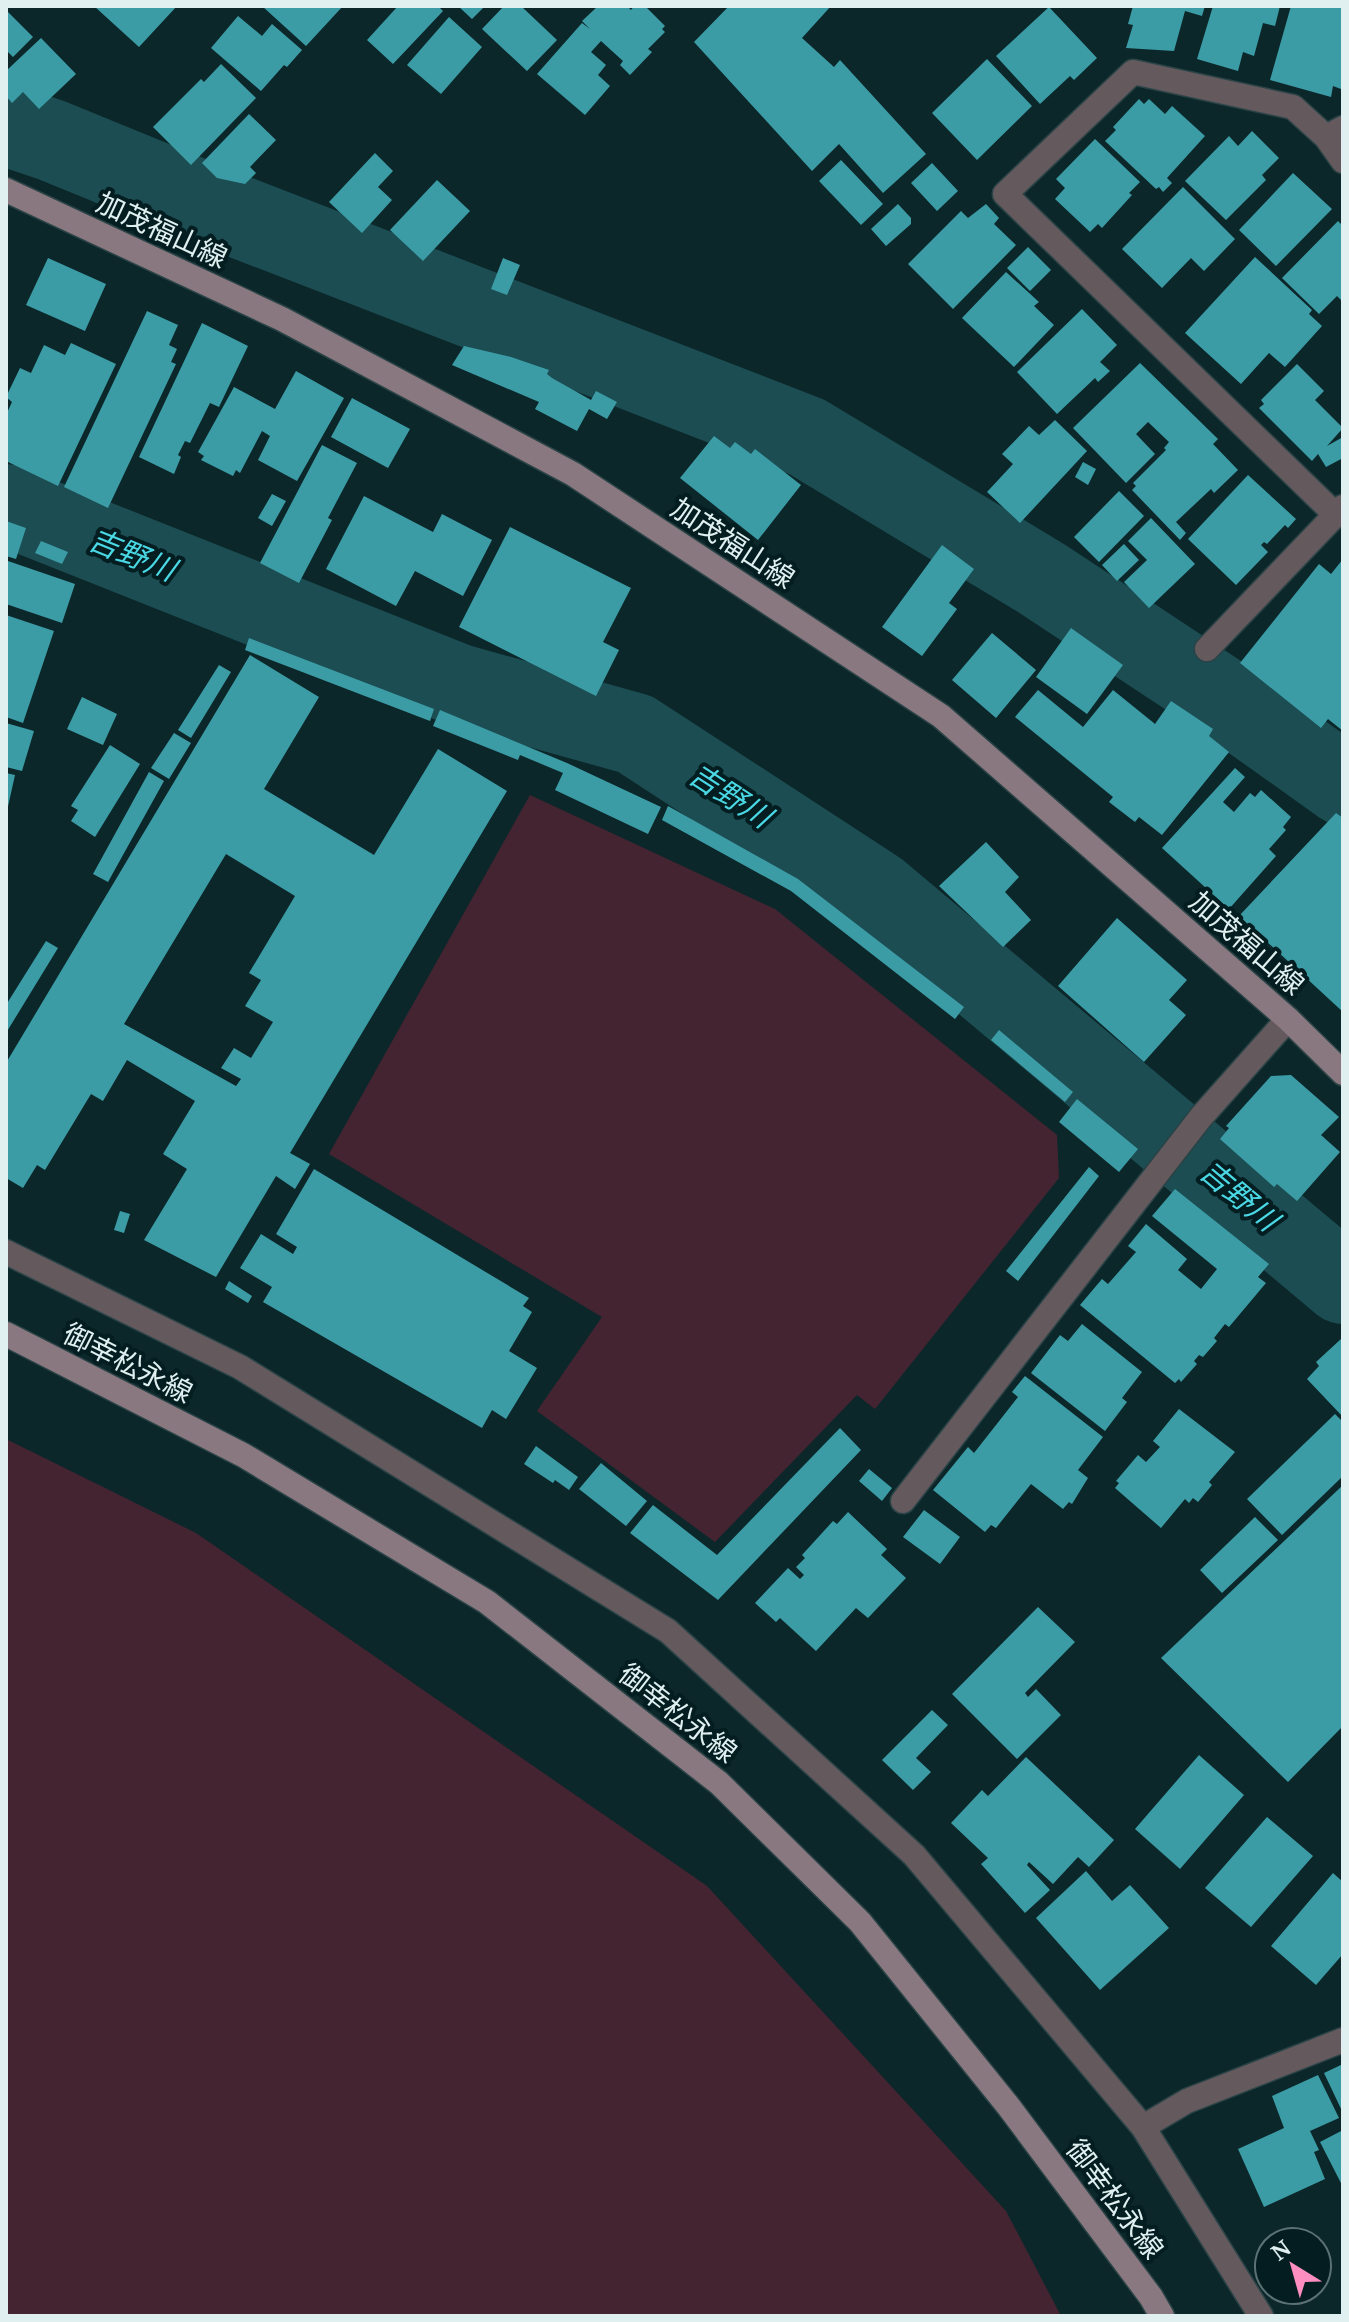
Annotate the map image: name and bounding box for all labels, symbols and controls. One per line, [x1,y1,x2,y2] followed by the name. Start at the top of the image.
[91,182,234,276] street label: 加茂福山線
[664,488,803,596] street label: 加茂福山線
[83,518,185,591] water label: 吉野川
[682,753,782,838] water label: 吉野川
[1182,882,1313,1003] street label: 加茂福山線
[1192,1150,1290,1241] water label: 吉野川
[57,1313,199,1411] street label: 御幸松永線
[612,1654,745,1770] street label: 御幸松永線
[1058,2131,1173,2266] street label: 御幸松永線
[1253,2226,1333,2306] north arrow
[1264,2232,1296,2266] text: N

